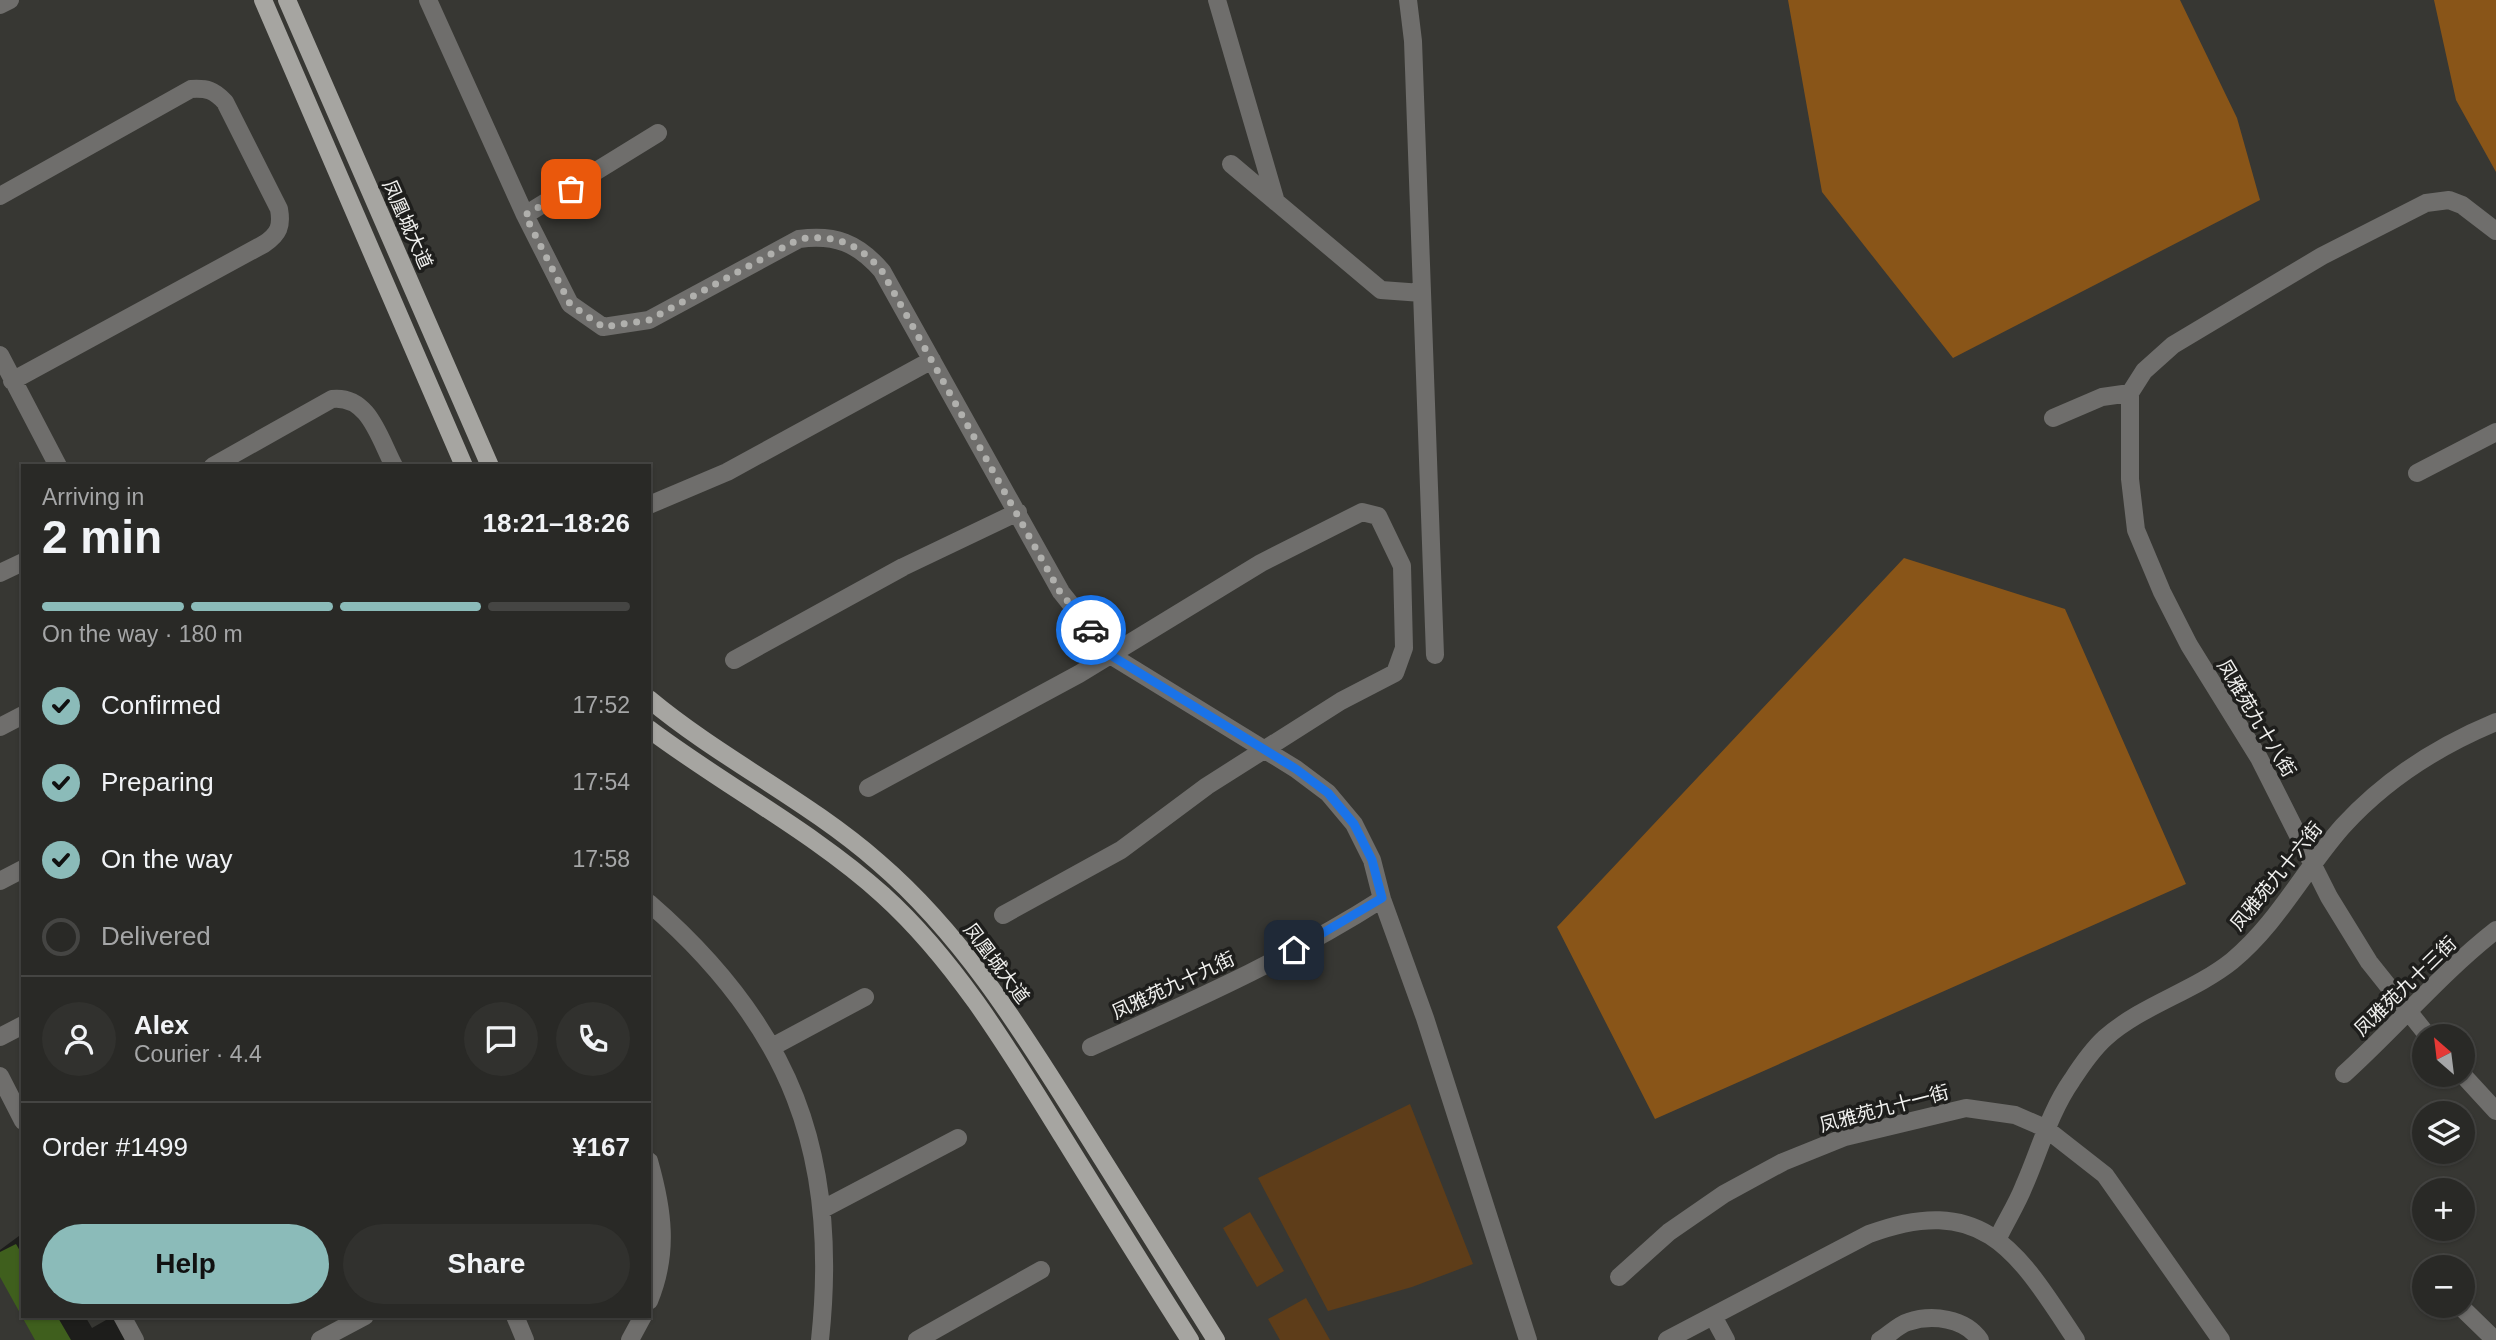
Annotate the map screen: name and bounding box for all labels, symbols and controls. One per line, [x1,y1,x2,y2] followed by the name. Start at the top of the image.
[541,159,601,219] pin
[552,170,590,208] icon: bag
[379,177,436,272] street label: 凤凰城大道
[42,484,144,510] text: Arriving in
[483,508,630,538] text: 18:21–18:26
[42,511,162,563] text: 2 min
[1056,595,1126,665] courier
[1072,611,1110,649] icon: car
[42,621,243,647] text: On the way · 180 m
[2213,656,2300,781] street label: 凤雅苑九十八街
[42,687,80,725] icon: check
[101,690,221,720] text: Confirmed
[572,692,630,718] text: 17:52
[42,764,80,802] icon: check
[101,767,214,797] text: Preparing
[572,769,630,795] text: 17:54
[2226,818,2326,935] street label: 凤雅苑九十六街
[42,841,80,879] icon: check
[101,844,233,874] text: On the way
[572,846,630,872] text: 17:58
[960,919,1034,1008] street label: 凤凰城大道
[1264,920,1324,980] pin
[101,921,211,951] text: Delivered
[1275,931,1313,969] icon: home
[2350,933,2460,1040] street label: 凤雅苑九十三街
[1108,948,1238,1023] street label: 凤雅苑九十九街
[42,1002,116,1076] button: person
[464,1002,538,1076] button: chat
[556,1002,630,1076] button: phone
[134,1010,189,1040] text: Alex
[2412,1024,2474,1087] north arrow
[2412,1024,2475,1318] map controls
[134,1041,262,1067] text: Courier · 4.4
[1817,1081,1951,1136] street label: 凤雅苑九十一街
[2412,1101,2475,1164] button: layers
[42,1132,188,1162] text: Order #1499
[572,1132,630,1162] text: ¥167
[2412,1178,2475,1241] button: +
[42,1224,329,1304] button: Help
[343,1224,630,1304] button: Share
[2412,1255,2475,1318] button: −

